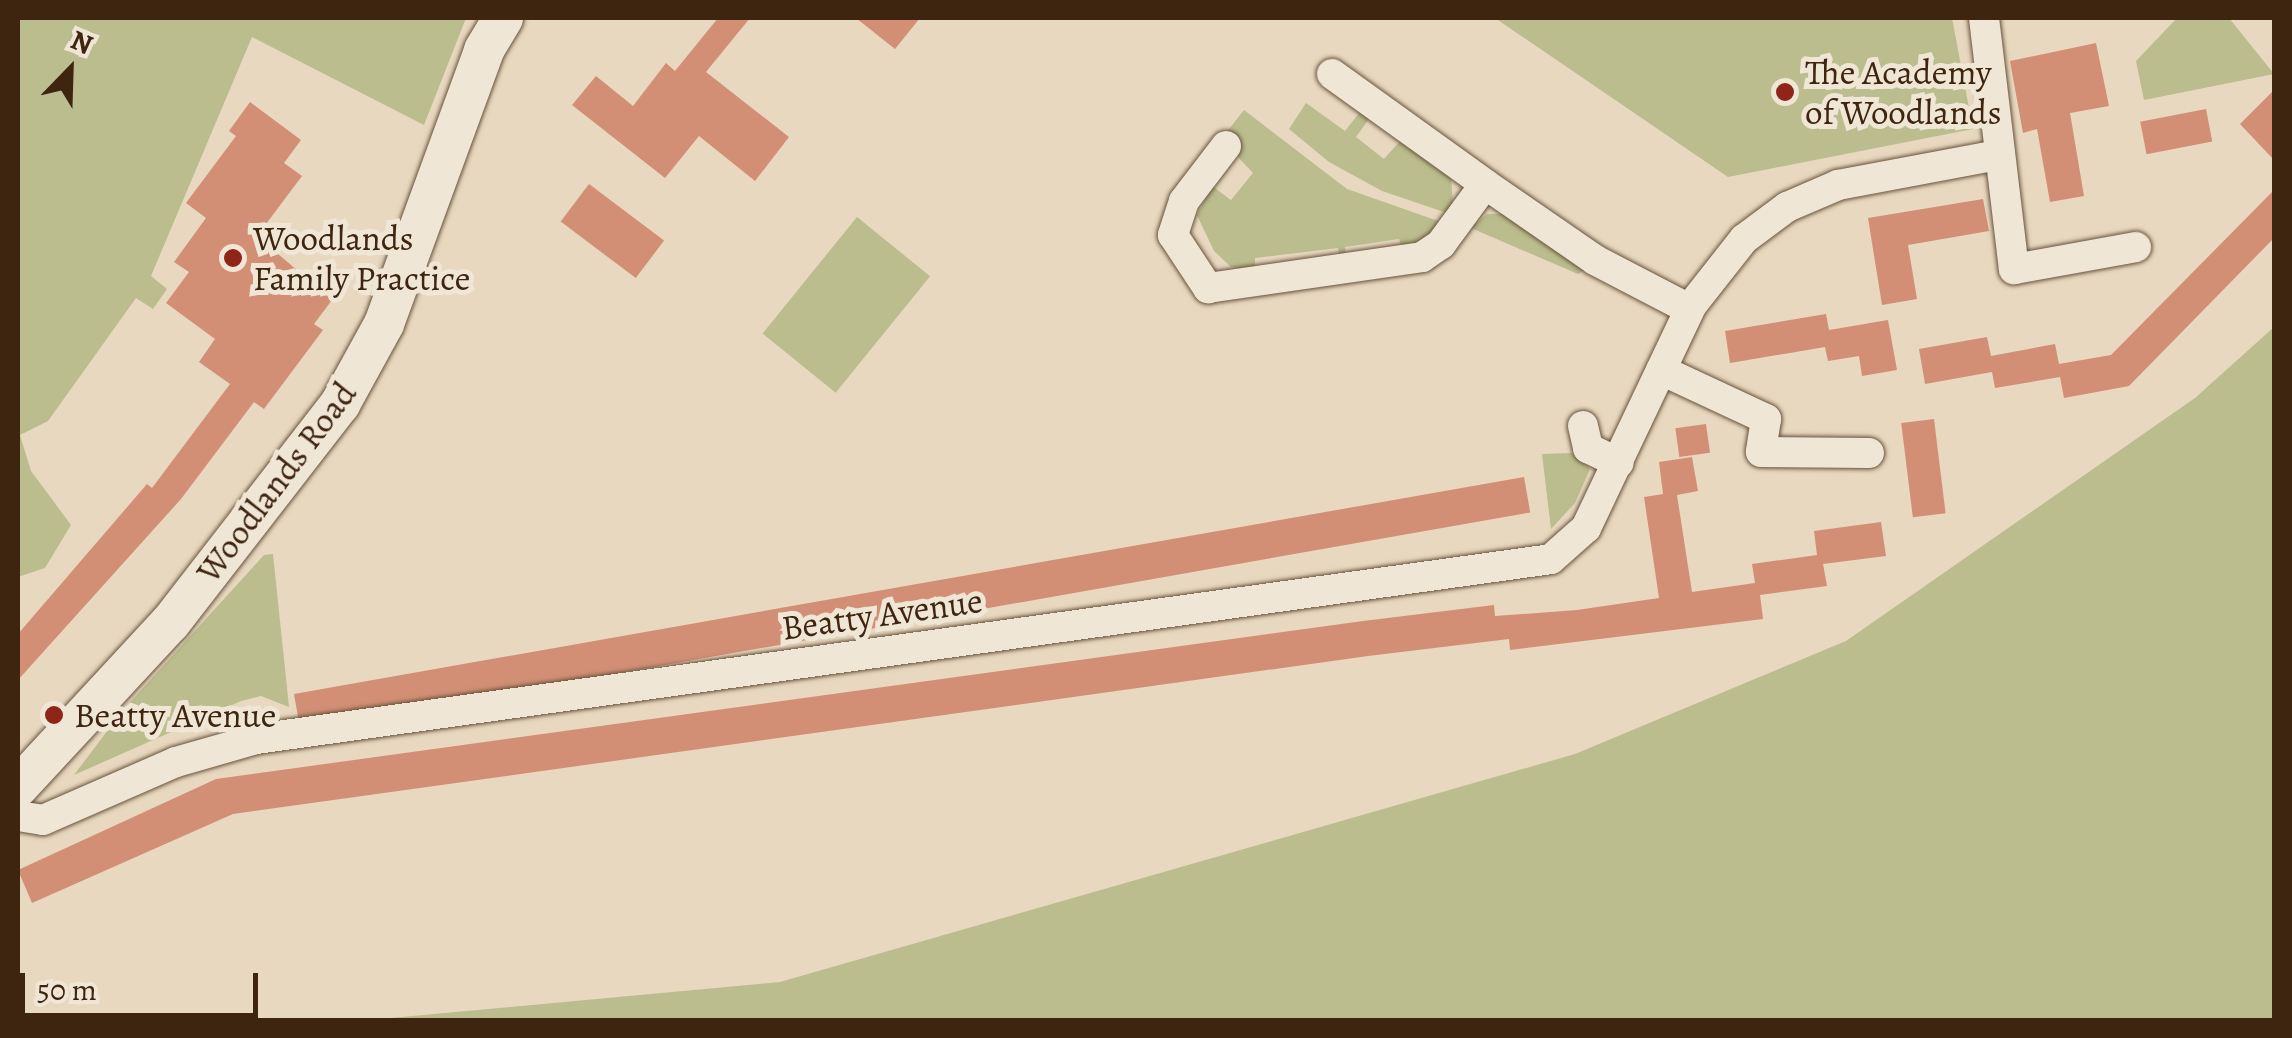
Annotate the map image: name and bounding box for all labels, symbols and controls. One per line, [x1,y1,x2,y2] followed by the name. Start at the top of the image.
[20,20,120,120] north arrow
[65,21,99,64] text: N
[1805,51,2001,133] place label: The Academy of Woodlands
[1774,81,1796,103] marker: The Academy of Woodlands
[253,217,470,299] place label: Woodlands Family Practice
[222,247,244,269] marker: Woodlands Family Practice
[187,373,365,591] street label: Woodlands Road
[779,579,985,649] street label: Beatty Avenue
[74,694,276,736] place label: Beatty Avenue
[43,704,65,726] marker: Beatty Avenue
[25,953,262,1015] scale bar
[37,970,97,1010] text: 50 m

